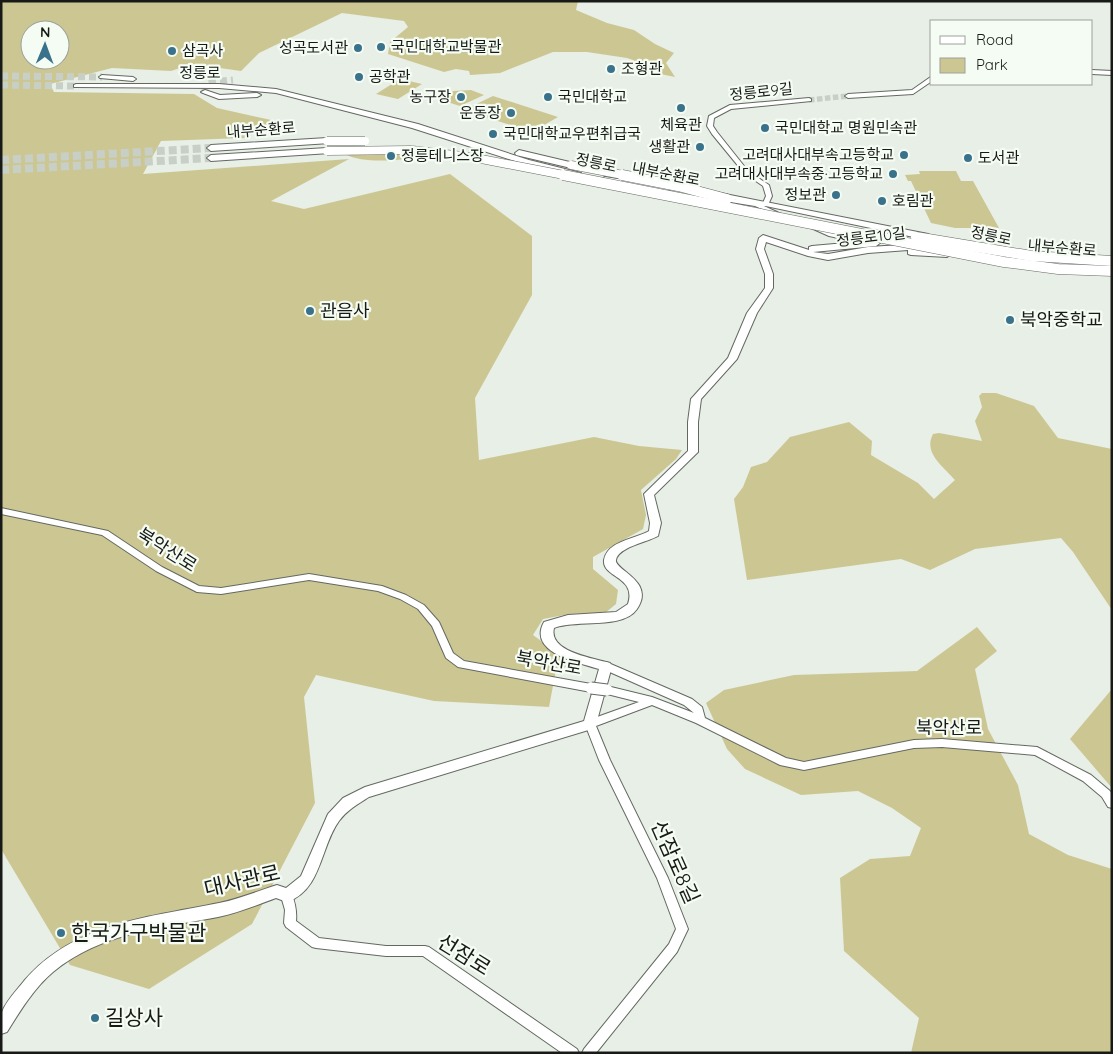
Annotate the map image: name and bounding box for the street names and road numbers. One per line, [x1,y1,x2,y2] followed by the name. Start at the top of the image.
[179,63,221,82] street label: 정릉로
[728,79,794,104] street label: 정릉로9길
[226,118,296,141] street label: 내부순환로
[574,149,618,176] street label: 정릉로
[630,158,702,189] street label: 내부순환로
[969,222,1013,249] street label: 정릉로
[835,223,907,250] street label: 정릉로10길
[1027,235,1097,260] street label: 내부순환로
[133,522,201,577] street label: 북악산로
[514,645,584,680] street label: 북악산로
[916,716,982,739] street label: 북악산로
[646,816,706,907] street label: 선잠로8길
[201,859,282,901] street label: 대사관로
[433,928,496,981] street label: 선잠로

